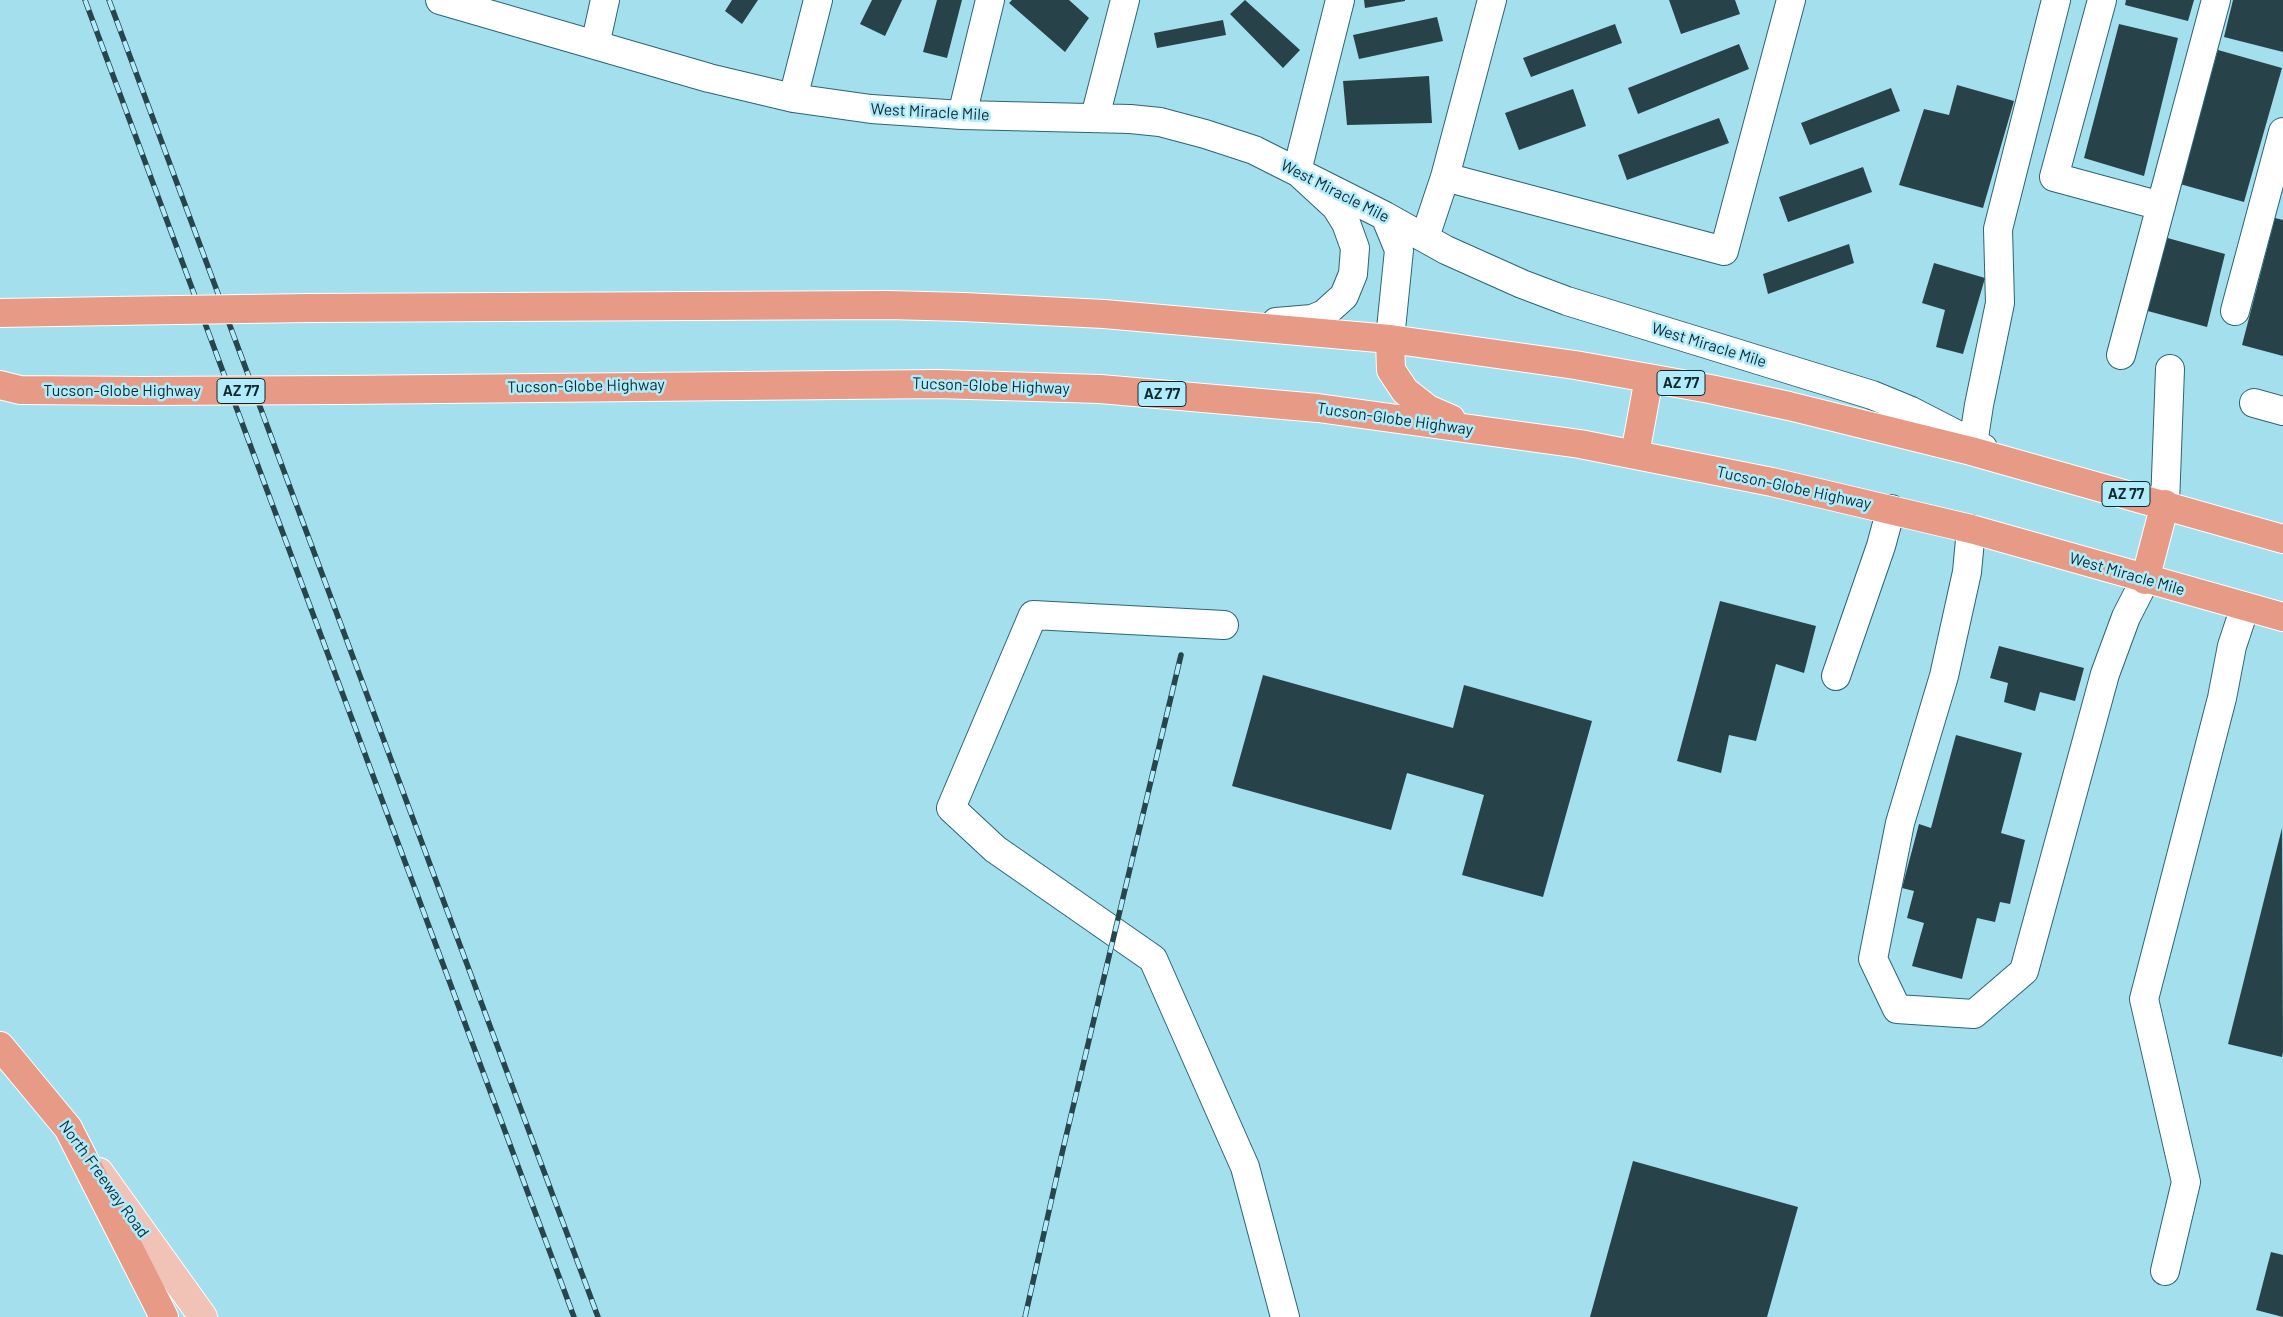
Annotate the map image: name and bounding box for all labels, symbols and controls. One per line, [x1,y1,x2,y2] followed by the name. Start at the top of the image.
[870,99,990,125] street label: West Miracle Mile
[1277,155,1393,227] street label: West Miracle Mile
[1649,318,1769,372] street label: West Miracle Mile
[1657,370,1705,396] road number: AZ 77
[912,374,1070,398] street label: Tucson-Globe Highway
[507,375,665,397] street label: Tucson-Globe Highway
[217,378,265,404] road number: AZ 77
[43,381,201,401] street label: Tucson-Globe Highway
[1138,382,1186,406] road number: AZ 77
[1316,399,1474,439] street label: Tucson-Globe Highway
[1715,462,1873,514] street label: Tucson-Globe Highway
[2102,482,2150,506] road number: AZ 77
[2067,548,2187,600] street label: West Miracle Mile
[55,1117,153,1241] street label: North Freeway Road

